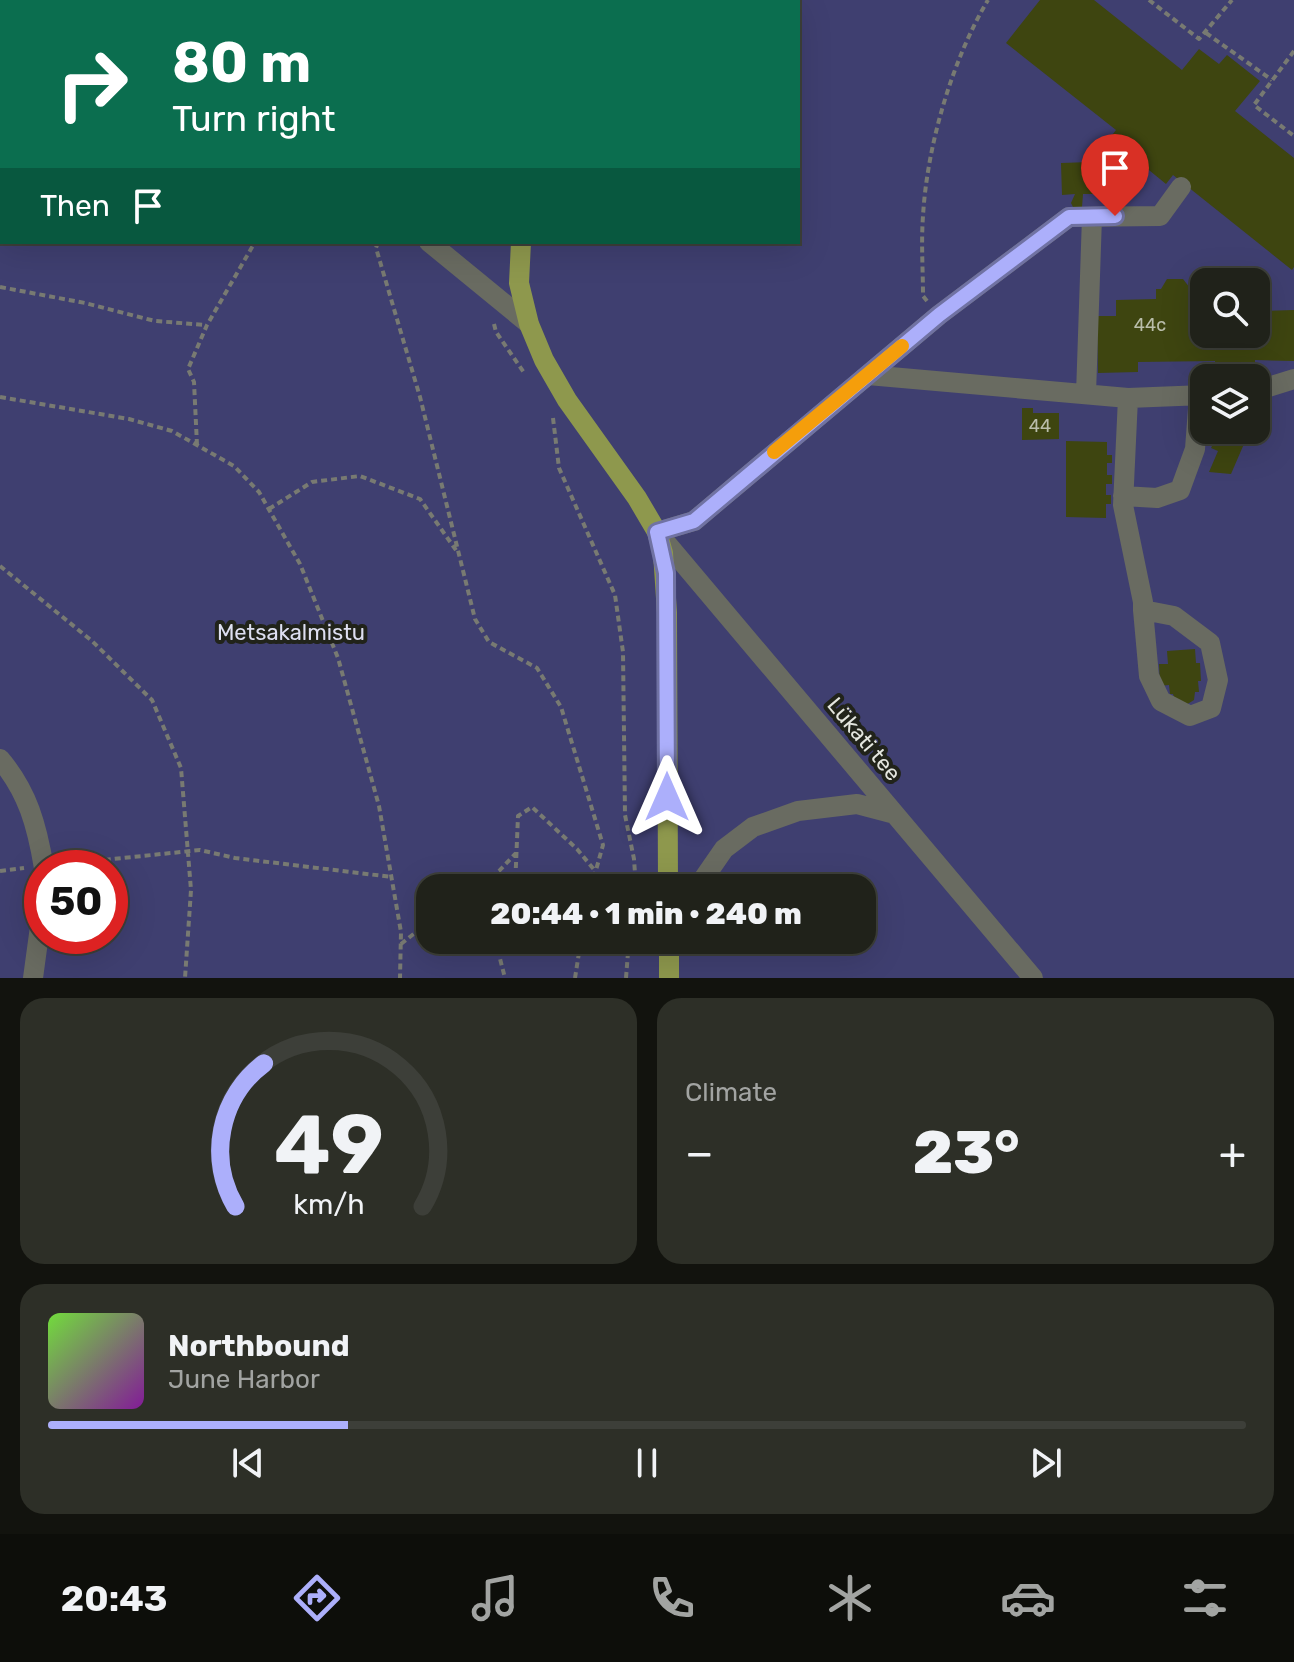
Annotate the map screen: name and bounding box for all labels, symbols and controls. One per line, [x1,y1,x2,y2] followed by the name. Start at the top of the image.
[172,30,311,96] text: 80 m
[40,32,144,136] icon: right
[172,97,336,140] text: Turn right
[1081,134,1149,216] pin
[1093,146,1137,190] icon: arrive
[126,184,170,228] icon: arrive
[40,188,110,224] text: Then
[1190,268,1270,444] map controls
[1190,268,1270,348] button: search
[1134,314,1166,336] house number: 44c
[1190,364,1270,444] button: layers
[1029,415,1051,437] house number: 44
[217,619,365,646] park label: Metsakalmistu
[821,692,907,786] street label: Lükati tee
[625,755,709,839] position arrow
[24,850,128,954] speed limit sign: 50
[490,896,802,932] text: 20:44 · 1 min · 240 m
[685,1077,777,1108] text: Climate
[274,1095,383,1194] text: 49
[913,1117,1020,1188] text: 23°
[685,1127,714,1179] text: −
[1219,1127,1246,1179] text: +
[293,1187,364,1221] text: km/h
[168,1328,350,1364] text: Northbound
[168,1364,320,1395] text: June Harbor
[226,1441,270,1485] icon: previous
[625,1441,669,1485] icon: pause
[1024,1441,1068,1485] icon: next
[289,1570,345,1626] icon: directions
[467,1570,523,1626] icon: music
[644,1570,700,1626] icon: phone
[822,1570,878,1626] icon: climate
[1000,1570,1056,1626] icon: car
[1177,1570,1233,1626] icon: filters
[61,1577,168,1620] text: 20:43

